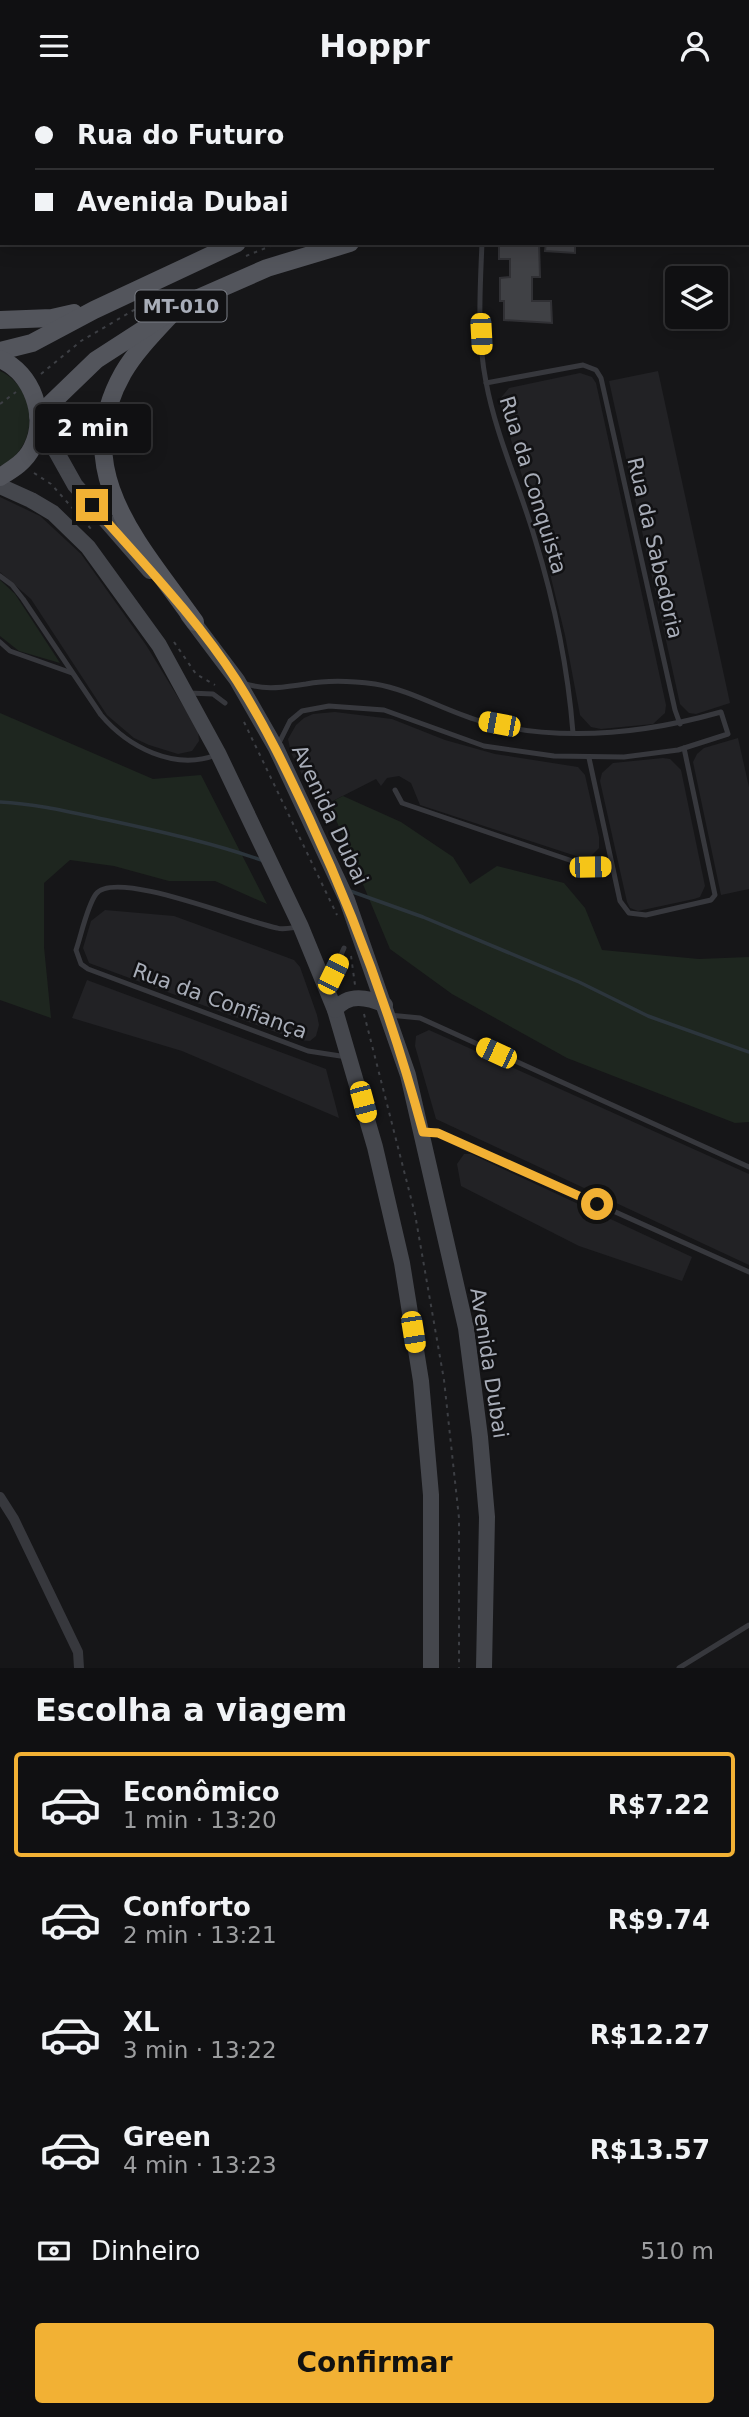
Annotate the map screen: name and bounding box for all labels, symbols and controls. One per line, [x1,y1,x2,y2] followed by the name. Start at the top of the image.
[35,27,73,65] icon: menu
[319,27,430,65] text: Hoppr
[676,27,714,65] icon: person
[77,120,284,150] text: Rua do Futuro
[77,187,289,217] text: Avenida Dubai
[665,266,728,329] map controls
[665,266,728,329] button: layers
[136,291,227,321] road number: MT-010
[470,312,493,356] car
[495,393,571,577] street label: Rua da Conquista
[34,403,150,453] callout: 2 min
[57,415,129,441] text: 2 min
[622,455,688,641] street label: Rua da Sabedoria
[76,489,108,521] route end
[477,710,522,738] car
[287,741,373,889] street label: Avenida Dubai
[569,856,612,878] car
[315,951,352,997] car
[129,958,311,1044] street label: Rua da Confiança
[473,1035,520,1071] car
[348,1079,379,1125] car
[581,1188,613,1220] route start
[465,1286,513,1440] street label: Avenida Dubai
[400,1310,427,1354] car
[35,1691,347,1729] text: Escolha a viagem
[39,1773,102,1836] icon: car
[123,1777,280,1807] text: Econômico
[608,1790,710,1820] text: R$7.22
[123,1807,277,1833] text: 1 min · 13:20
[39,1888,102,1951] icon: car
[123,1892,251,1922] text: Conforto
[608,1905,710,1935] text: R$9.74
[123,1922,277,1948] text: 2 min · 13:21
[39,2003,102,2066] icon: car
[123,2007,160,2037] text: XL
[590,2020,710,2050] text: R$12.27
[123,2037,277,2063] text: 3 min · 13:22
[39,2118,102,2181] icon: car
[123,2122,211,2152] text: Green
[590,2135,710,2165] text: R$13.57
[123,2152,277,2178] text: 4 min · 13:23
[35,2232,73,2270] icon: cash
[91,2236,200,2266] text: Dinheiro
[640,2238,714,2264] text: 510 m
[35,2323,714,2403] button: Confirmar

